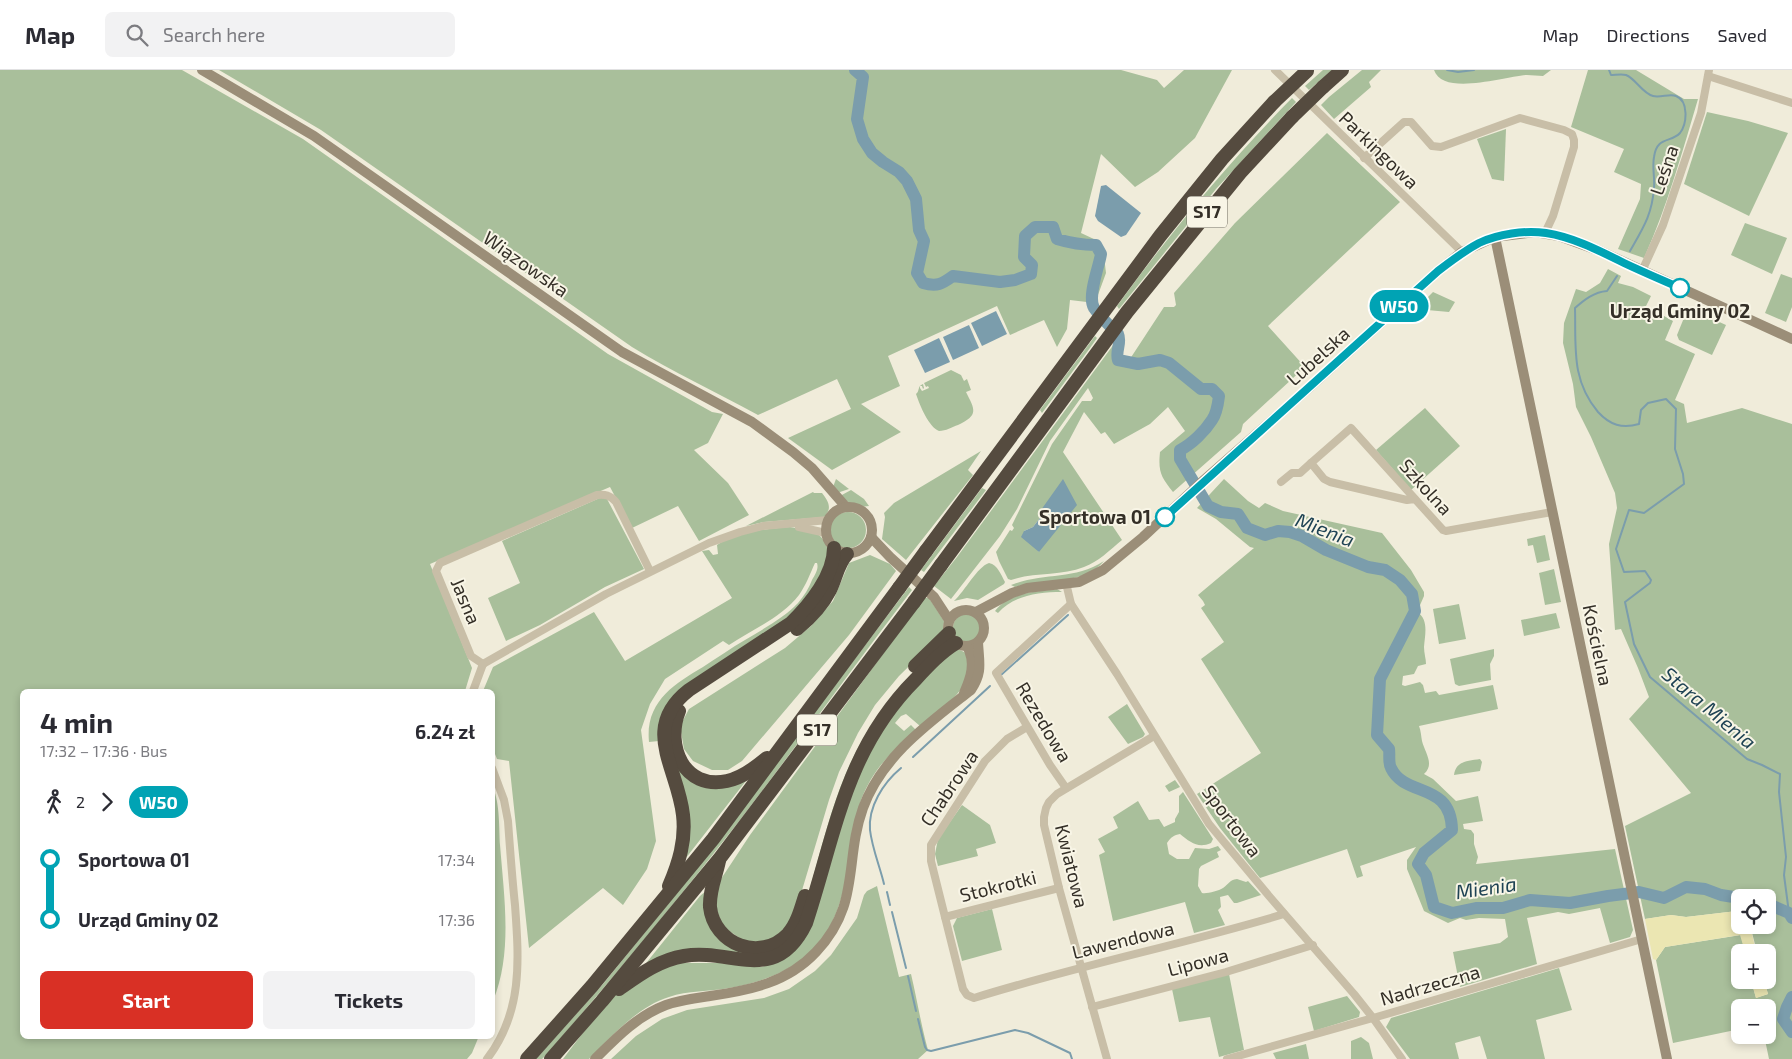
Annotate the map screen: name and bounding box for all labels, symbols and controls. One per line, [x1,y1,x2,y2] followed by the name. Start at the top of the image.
[105,12,455,57] search box
[25,20,75,49] text: Map
[123,21,151,49] icon: search
[163,23,265,46] text: Search here
[1542,24,1579,46] text: Map
[1607,24,1690,46] text: Directions
[1718,24,1767,46] text: Saved
[1335,106,1424,193] street label: Parkingowa
[1644,142,1683,198] street label: Leśna
[1187,196,1227,228] road number: S17
[479,226,573,301] street label: Wiązowska
[1670,278,1690,298] marker: Urząd Gminy 02
[1370,290,1428,322] line badge: W50
[1380,295,1418,317] text: W50
[1610,299,1750,323] place label: Urząd Gminy 02
[1281,321,1354,390] street label: Lubelska
[1395,454,1458,519] street label: Szkolna
[1039,505,1151,528] place label: Sportowa 01
[1155,507,1175,527] marker: Sportowa 01
[1293,507,1358,551] water label: Mienia
[446,574,486,627] street label: Jasna
[1579,602,1618,688] street label: Kościelna
[1658,661,1761,753] water label: Stara Mienia
[1012,678,1077,766] street label: Rezedowa
[40,705,113,739] text: 4 min
[797,714,837,746] road number: S17
[415,720,475,743] text: 6.24 zł
[40,741,167,760] text: 17:32 – 17:36 · Bus
[915,745,983,830] street label: Chabrowa
[1198,780,1267,861] street label: Sportowa
[40,788,68,816] icon: walk
[93,788,121,816] icon: forward
[139,791,178,813] text: W50
[76,792,85,811] text: 2
[1051,822,1094,910] street label: Kwiatowa
[78,848,190,871] text: Sportowa 01
[438,850,475,869] text: 17:34
[957,865,1039,906] street label: Stokrotki
[1454,871,1518,903] water label: Mienia
[1731,889,1776,1044] map controls
[1731,889,1776,934] button: locate
[78,908,219,931] text: Urząd Gminy 02
[439,910,475,929] text: 17:36
[1069,916,1176,963] street label: Lawendowa
[1165,942,1231,981] street label: Lipowa
[1731,944,1776,989] button: +
[1377,959,1482,1010] street label: Nadrzeczna
[40,971,253,1029] button: Start
[263,971,475,1029] button: Tickets
[1731,999,1776,1044] button: −

